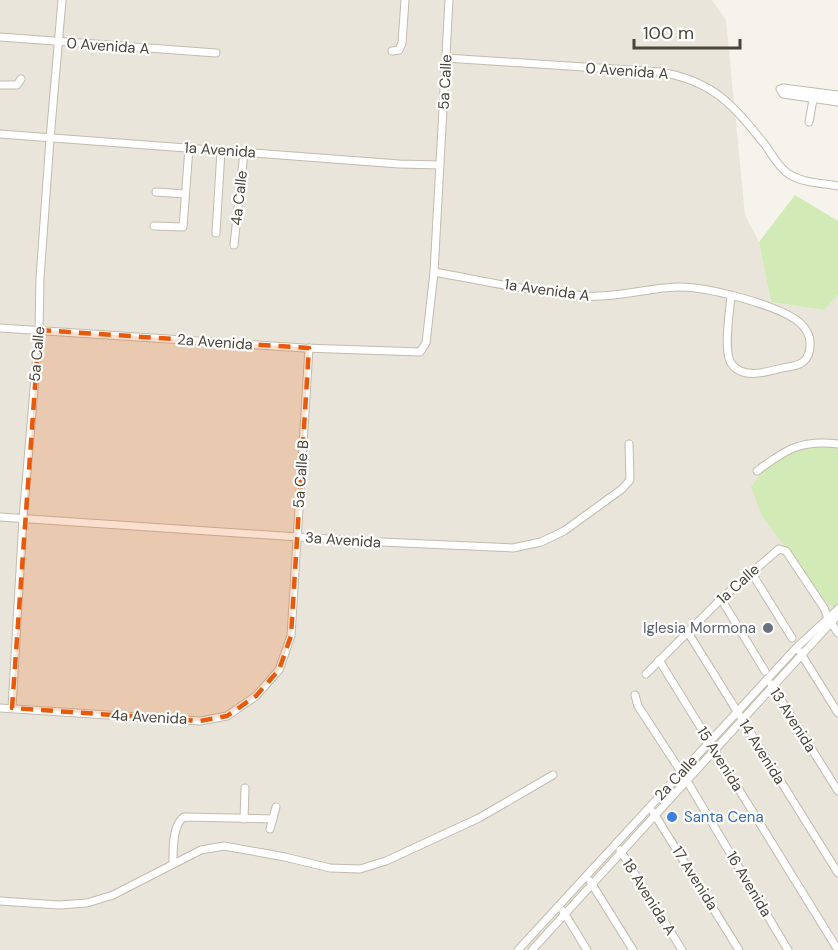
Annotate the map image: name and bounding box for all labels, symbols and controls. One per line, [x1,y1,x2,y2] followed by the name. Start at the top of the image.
[634,12,740,50] scale bar
[643,21,694,45] text: 100 m
[66,33,150,59] street label: 0 Avenida A
[434,54,456,110] street label: 5a Calle
[585,58,669,84] street label: 0 Avenida A
[183,138,257,162] street label: 1a Avenida
[226,169,252,227] street label: 4a Calle
[503,274,591,306] street label: 1a Avenida A
[25,326,49,382] street label: 5a Calle
[176,329,254,355] street label: 2a Avenida
[289,439,313,509] street label: 5a Calle B
[304,527,382,553] street label: 3a Avenida
[712,560,764,608] street label: 1a Calle
[643,618,756,638] place label: Iglesia Mormona
[761,621,775,635] marker: Iglesia Mormona
[765,684,821,756] street label: 13 Avenida
[110,705,188,729] street label: 4a Avenida
[734,716,790,788] street label: 14 Avenida
[692,723,748,795] street label: 15 Avenida
[650,751,702,805] street label: 2a Calle
[684,807,764,827] place label: Santa Cena
[665,810,679,824] marker: Santa Cena
[668,842,722,914] street label: 17 Avenida
[722,848,776,920] street label: 16 Avenida
[618,855,680,939] street label: 18 Avenida A

